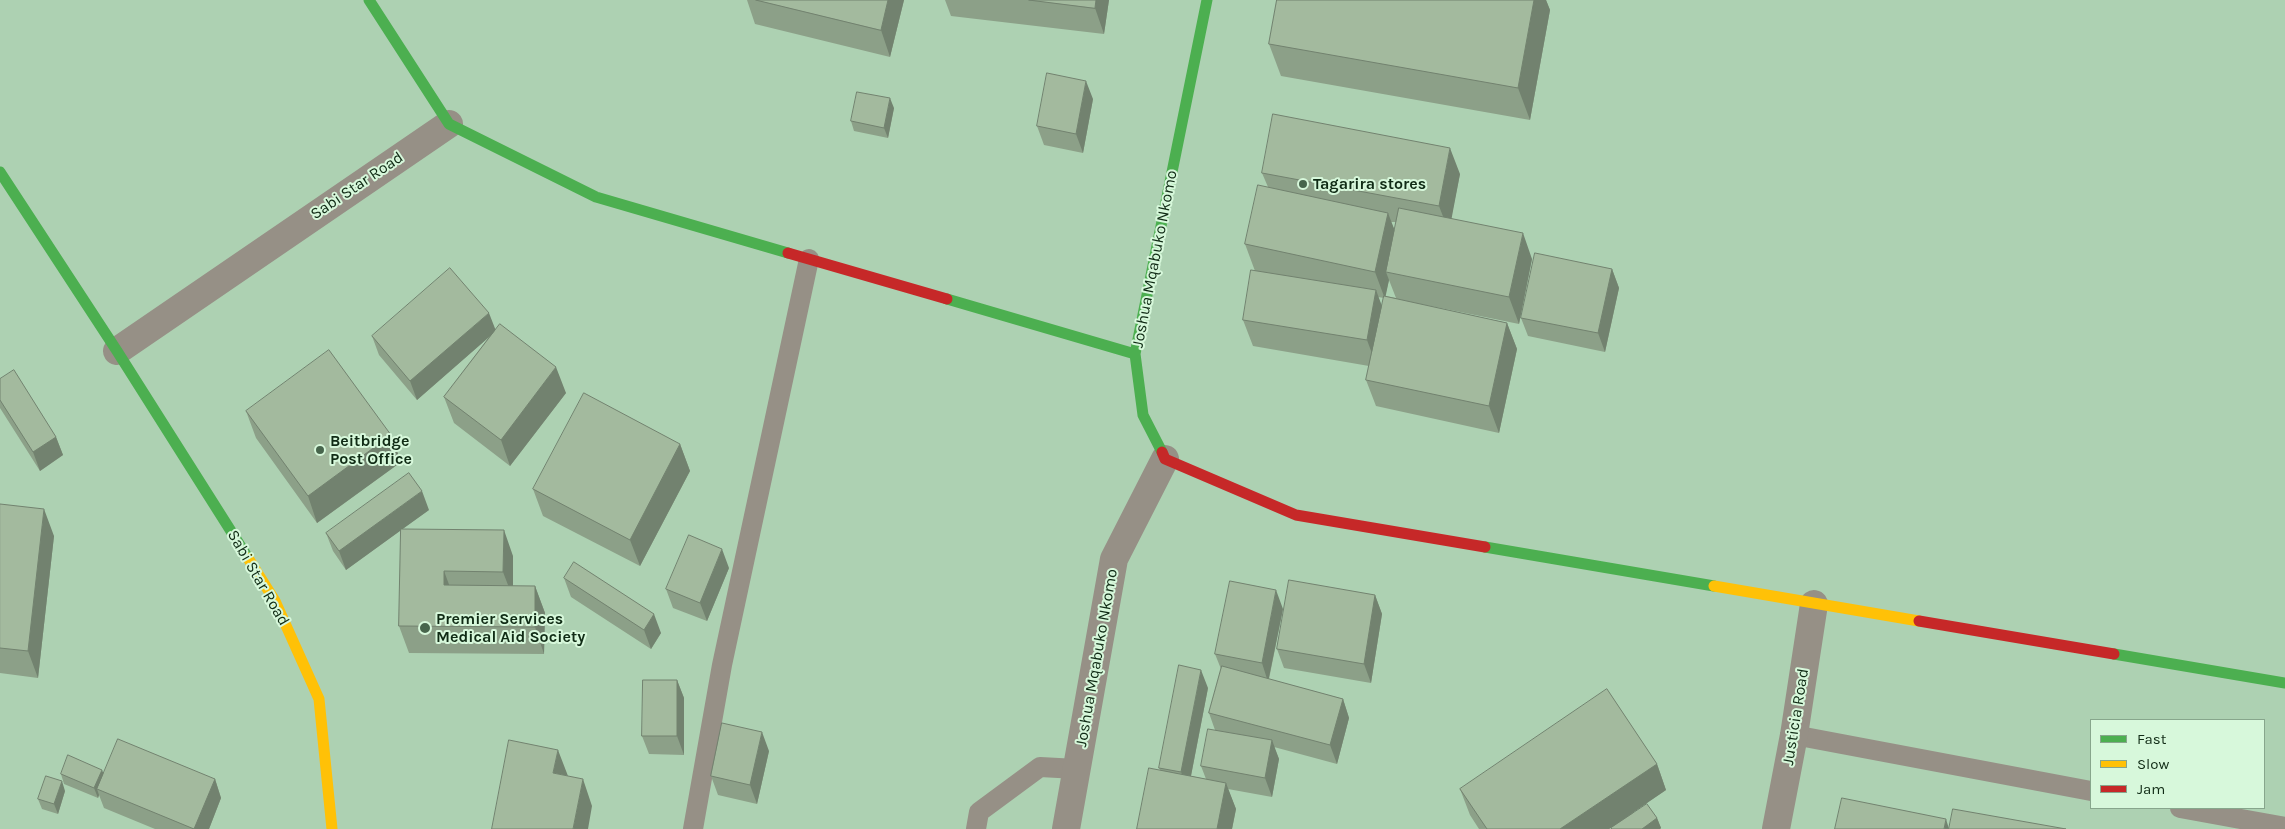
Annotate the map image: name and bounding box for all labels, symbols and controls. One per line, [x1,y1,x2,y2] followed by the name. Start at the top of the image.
[307,148,407,224] street label: Sabi Star Road
[1128,169,1182,349] street label: Joshua Mqabuko Nkomo
[1313,174,1426,194] place label: Tagarira stores
[1297,178,1309,190] marker: Tagarira stores
[330,431,412,469] place label: Beitbridge Post Office
[314,444,326,456] marker: Beitbridge Post Office
[223,527,293,629] street label: Sabi Star Road
[1072,567,1122,749] street label: Joshua Mqabuko Nkomo
[436,609,585,647] place label: Premier Services Medical Aid Society
[418,621,432,635] marker: Premier Services Medical Aid Society
[1779,667,1813,767] street label: Justicia Road
[2090,719,2265,809] legend
[2137,730,2166,748] text: Fast
[2137,755,2169,773] text: Slow
[2137,780,2165,798] text: Jam

